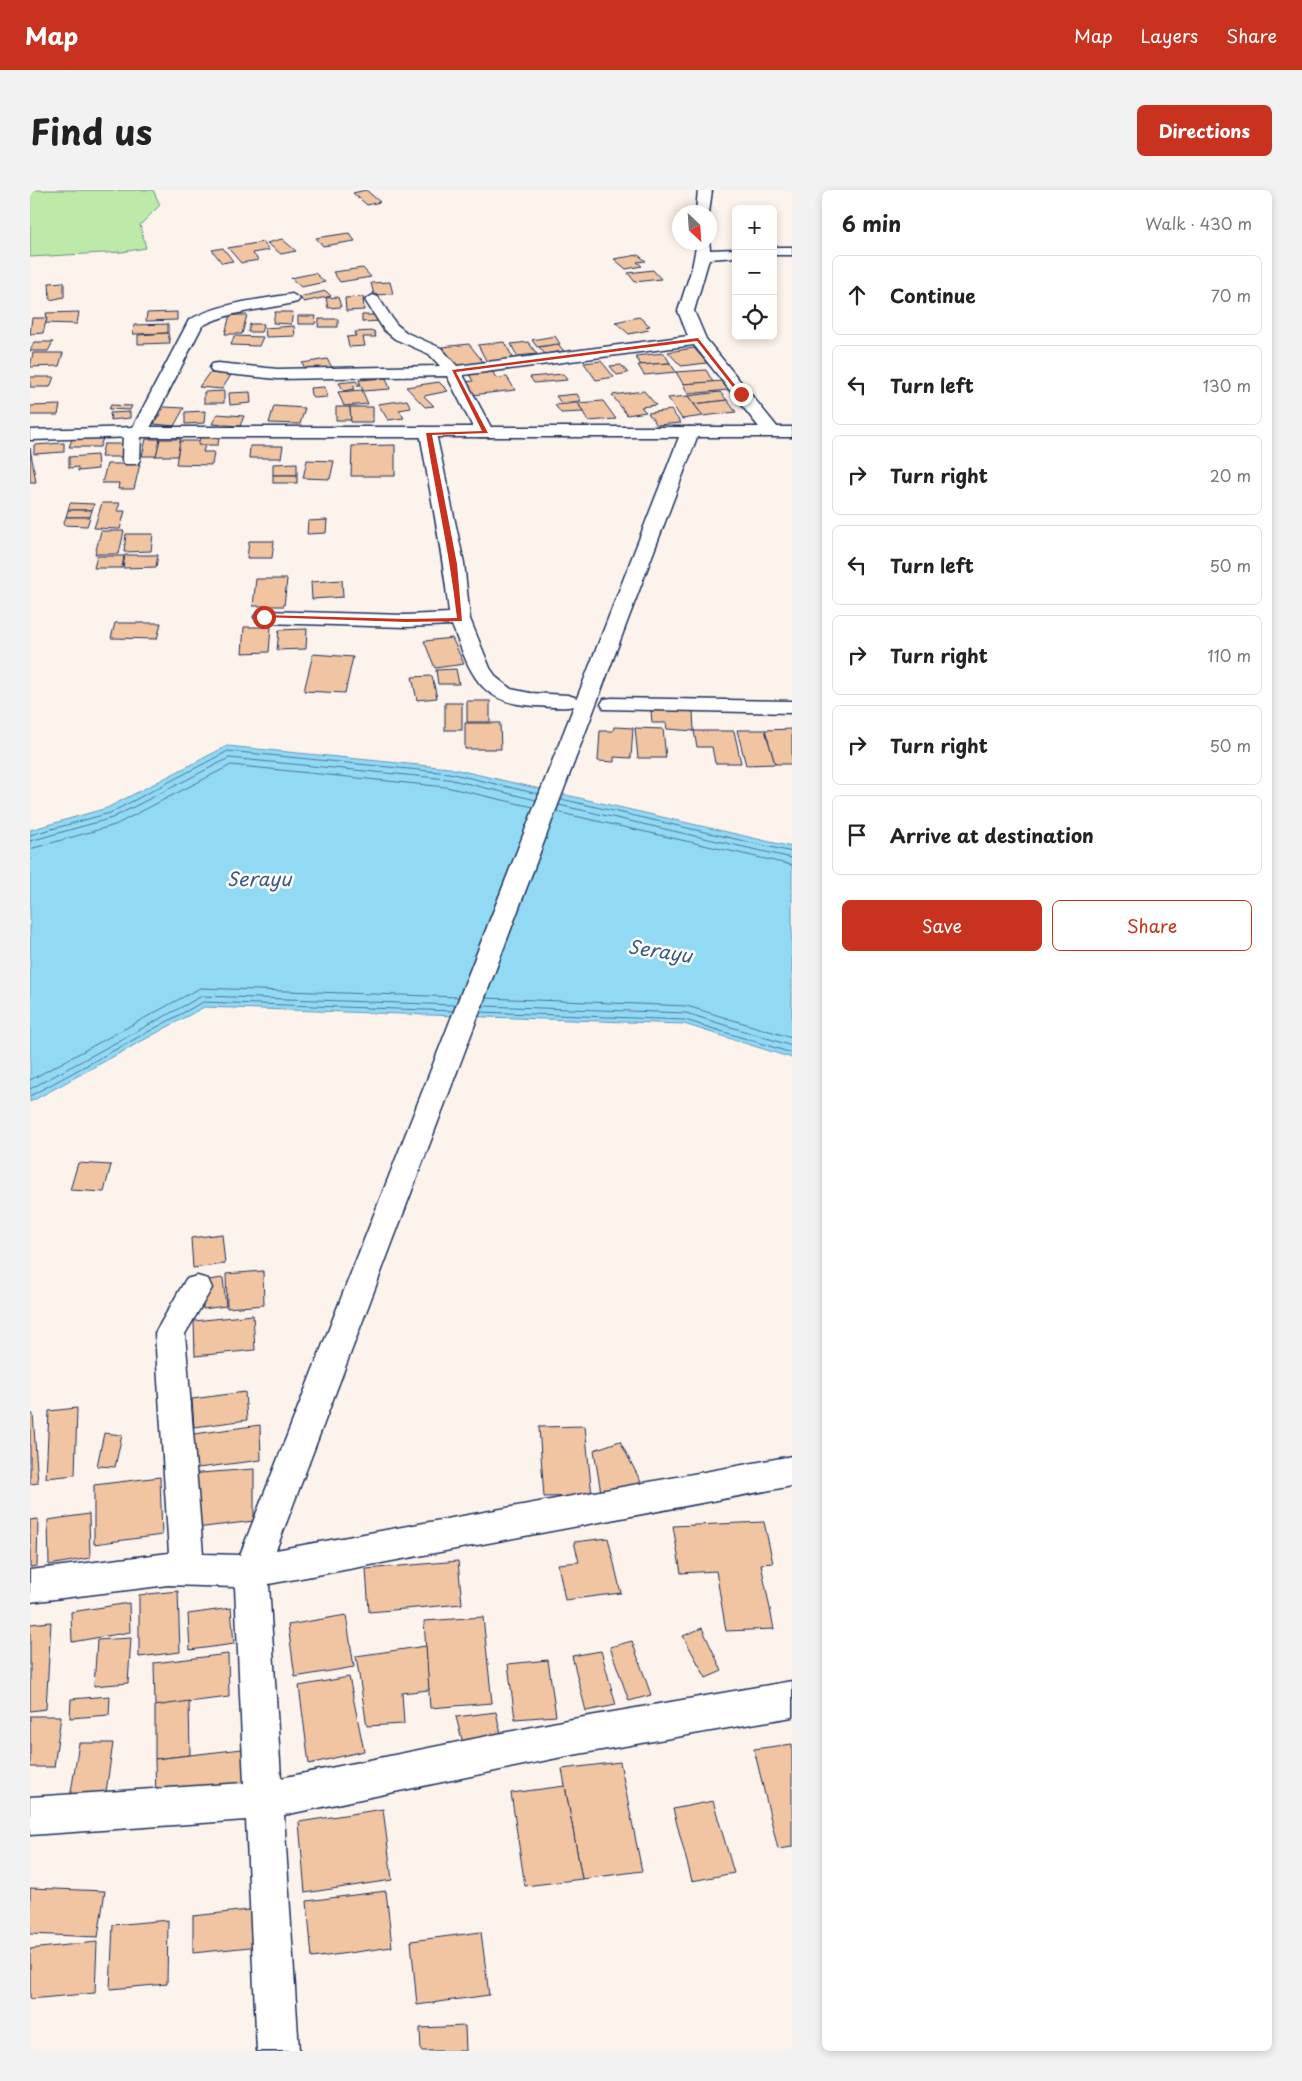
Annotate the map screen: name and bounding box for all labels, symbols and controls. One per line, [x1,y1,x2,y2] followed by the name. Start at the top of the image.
[25,17,78,53] text: Map
[1074,22,1113,49] text: Map
[1141,22,1198,49] text: Layers
[1226,22,1277,49] text: Share
[30,104,152,157] text: Find us
[1137,105,1272,156] button: Directions
[672,205,717,250] north arrow
[732,205,777,340] map controls
[732,205,777,250] button: +
[842,207,901,239] text: 6 min
[1145,211,1252,235] text: Walk · 430 m
[732,250,777,295] button: −
[843,281,871,309] icon: ahead
[890,281,976,309] text: Continue
[1211,283,1251,307] text: 70 m
[732,295,777,340] button: locate
[843,371,871,399] icon: left
[890,371,974,399] text: Turn left
[1203,373,1251,397] text: 130 m
[730,383,753,406] route end
[843,461,871,489] icon: right
[890,461,988,489] text: Turn right
[1210,463,1251,487] text: 20 m
[843,551,871,579] icon: left
[890,551,974,579] text: Turn left
[1210,553,1251,577] text: 50 m
[253,606,276,629] route start
[843,641,871,669] icon: right
[890,641,988,669] text: Turn right
[1208,643,1251,667] text: 110 m
[843,731,871,759] icon: right
[890,731,988,759] text: Turn right
[1210,733,1251,757] text: 50 m
[843,821,871,849] icon: arrive
[890,821,1094,849] text: Arrive at destination
[227,864,293,892] water label: Serayu
[842,900,1042,951] button: Save
[1052,900,1252,951] button: Share
[626,931,696,969] water label: Serayu

